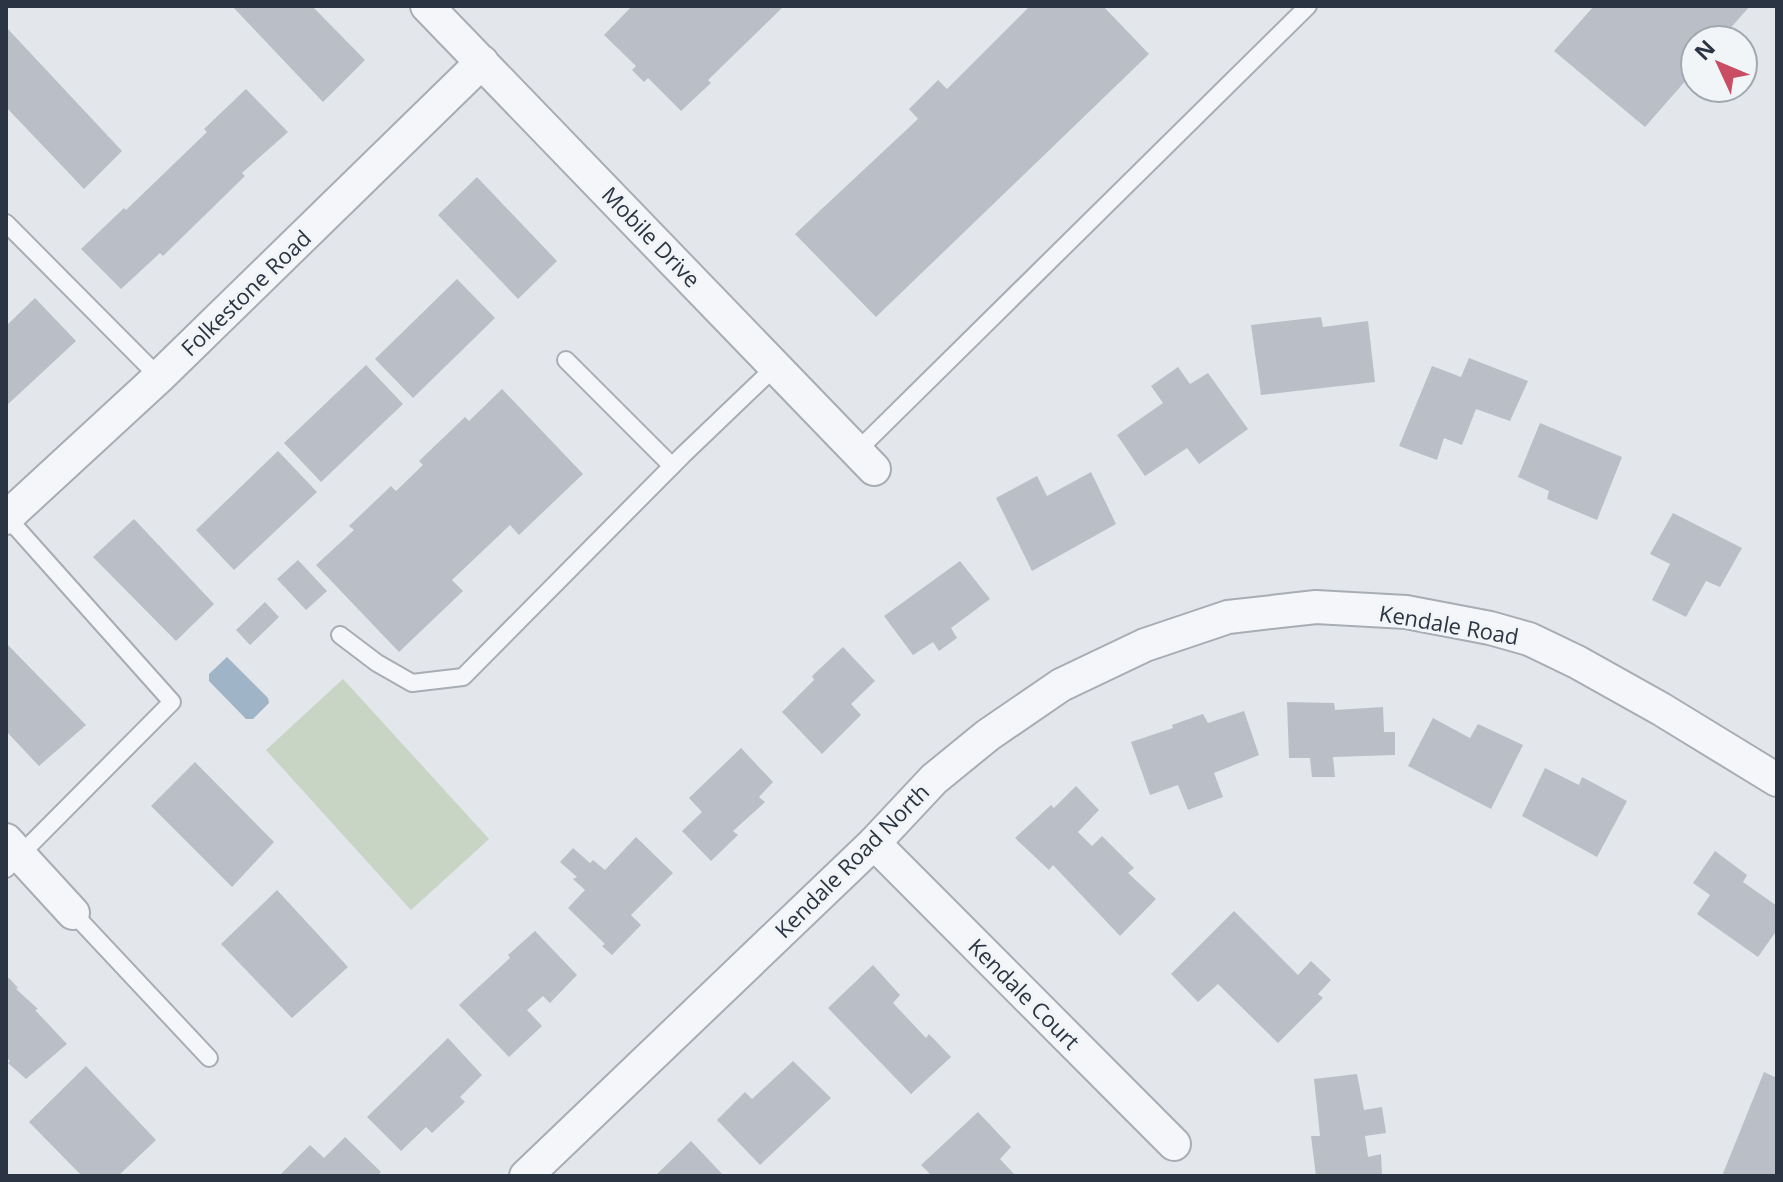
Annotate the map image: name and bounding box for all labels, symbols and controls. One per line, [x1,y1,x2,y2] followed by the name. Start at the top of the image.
[1679,24,1759,104] north arrow
[1687,33,1721,66] text: N
[596,179,707,293] street label: Mobile Drive
[174,223,317,362] street label: Folkestone Road
[1377,597,1521,651] street label: Kendale Road
[768,777,935,944] street label: Kendale Road North
[962,931,1087,1056] street label: Kendale Court

